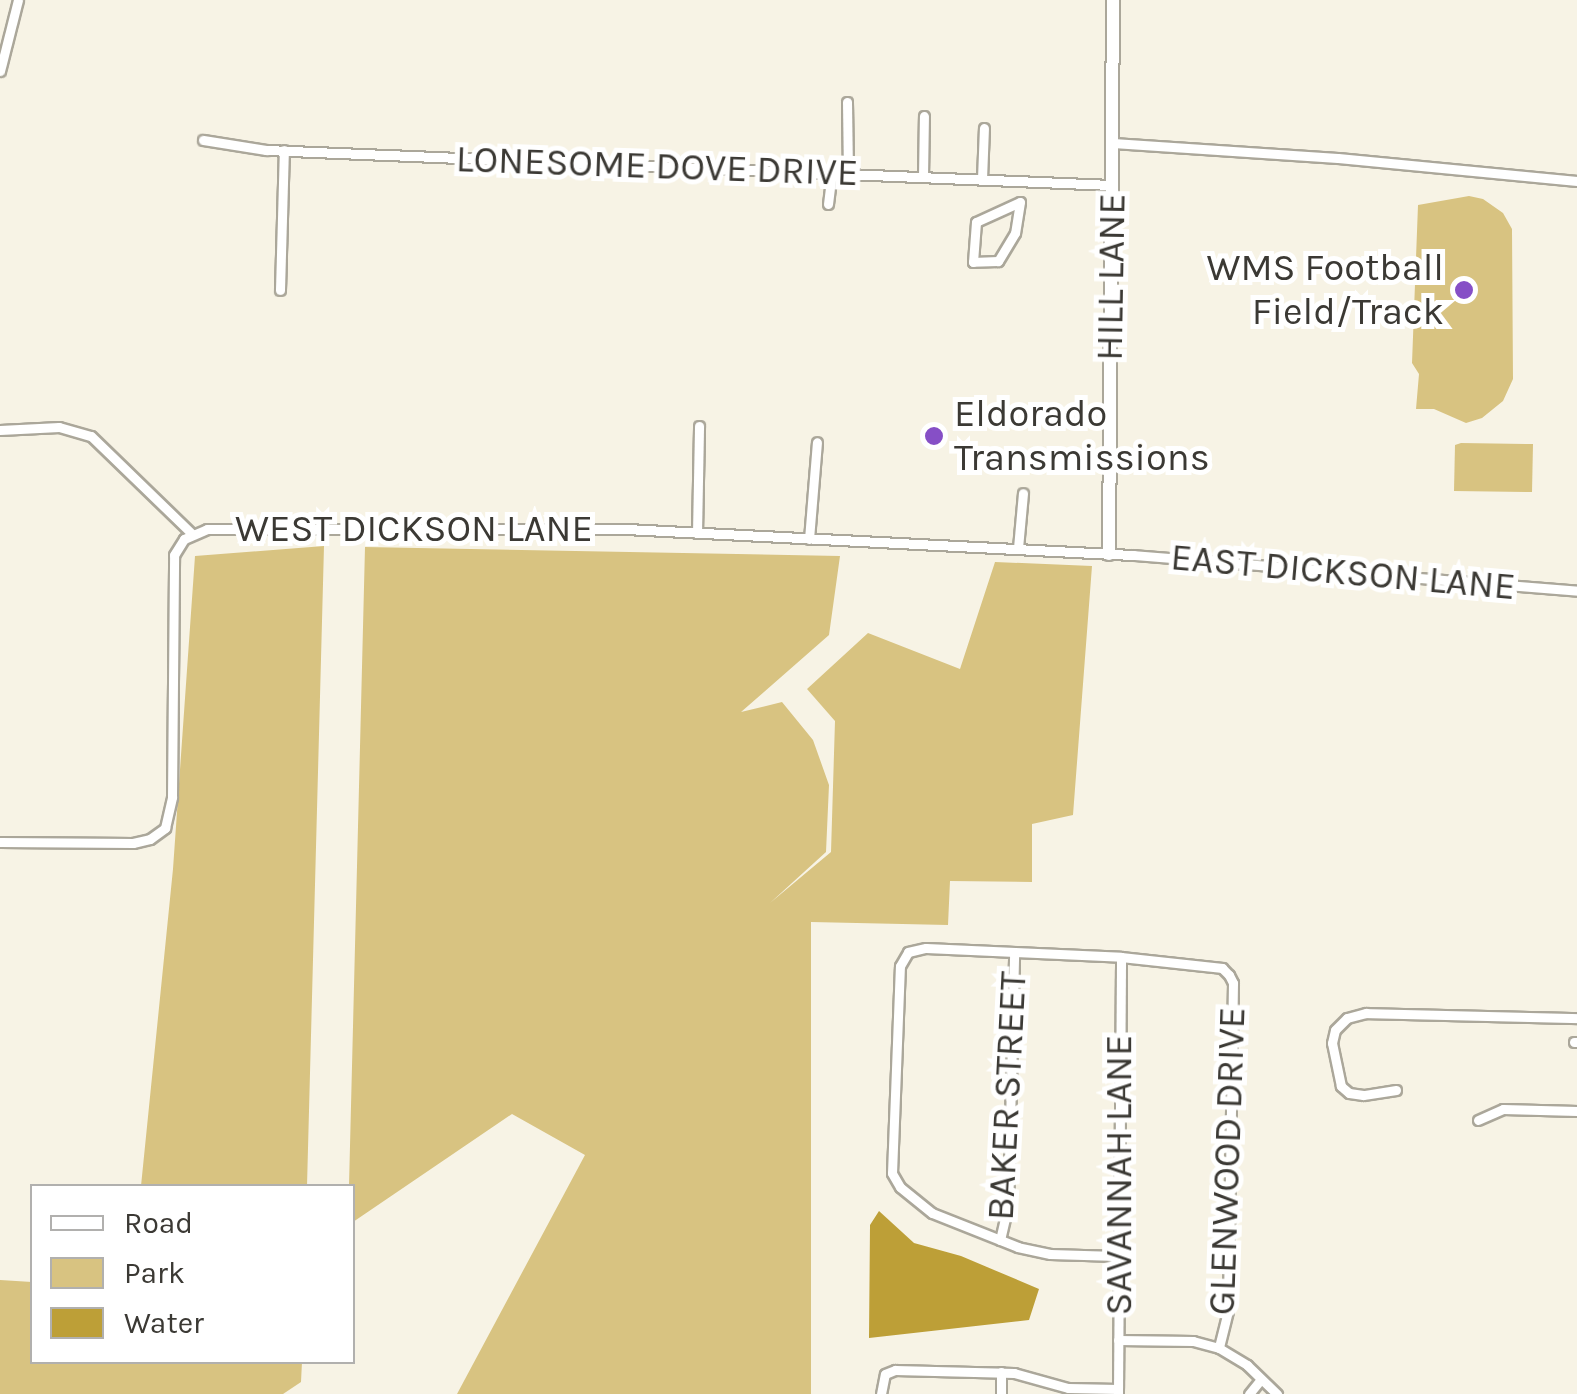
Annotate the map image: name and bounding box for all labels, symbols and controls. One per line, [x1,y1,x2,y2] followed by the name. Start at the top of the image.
[455,136,859,196] street label: LONESOME DOVE DRIVE
[1087,193,1135,361] street label: HILL LANE
[1206,245,1444,334] place label: WMS Football Field/Track
[1453,279,1475,301] marker: WMS Football Field/Track
[954,391,1210,480] place label: Eldorado Transmissions
[923,425,945,447] marker: Eldorado Transmissions
[235,506,593,552] street label: WEST DICKSON LANE
[1169,534,1517,610] street label: EAST DICKSON LANE
[978,970,1036,1222] street label: BAKER STREET
[1199,1006,1255,1316] street label: GLENWOOD DRIVE
[1096,1035,1142,1315] street label: SAVANNAH LANE
[30,1184,355,1364] legend
[124,1205,193,1241] text: Road
[124,1255,185,1291] text: Park
[124,1305,204,1341] text: Water

